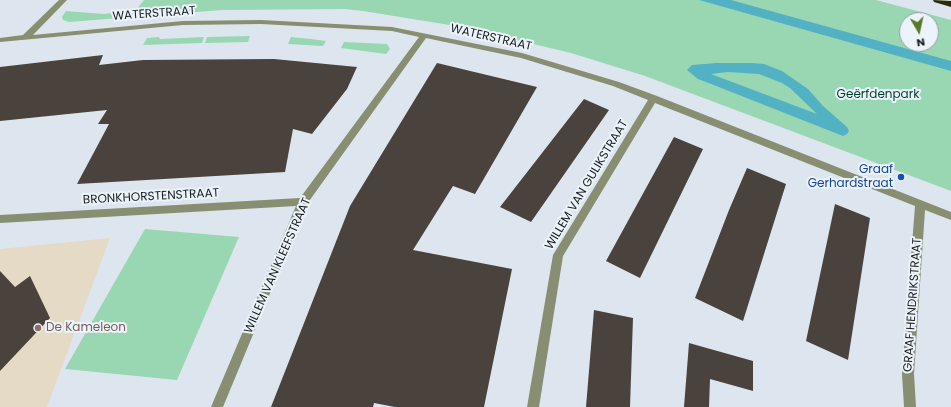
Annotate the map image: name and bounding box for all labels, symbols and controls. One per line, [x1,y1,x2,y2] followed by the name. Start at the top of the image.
[112,4,196,24] street label: WATERSTRAAT
[899,12,939,52] north arrow
[449,22,533,54] street label: WATERSTRAAT
[915,34,926,51] text: N
[837,88,919,102] park label: Geërfdenpark
[543,118,631,252] street label: WILLEM VAN GULIKSTRAAT
[808,163,893,191] place label: Graaf Gerhardstraat
[896,172,906,182] marker: Graaf Gerhardstraat
[83,186,219,208] street label: BRONKHORSTENSTRAAT
[242,196,314,336] street label: WILLEM VAN KLEEFSTRAAT
[901,237,925,373] street label: GRAAF HENDRIKSTRAAT
[46,321,126,335] place label: De Kameleon
[33,323,43,333] marker: De Kameleon

